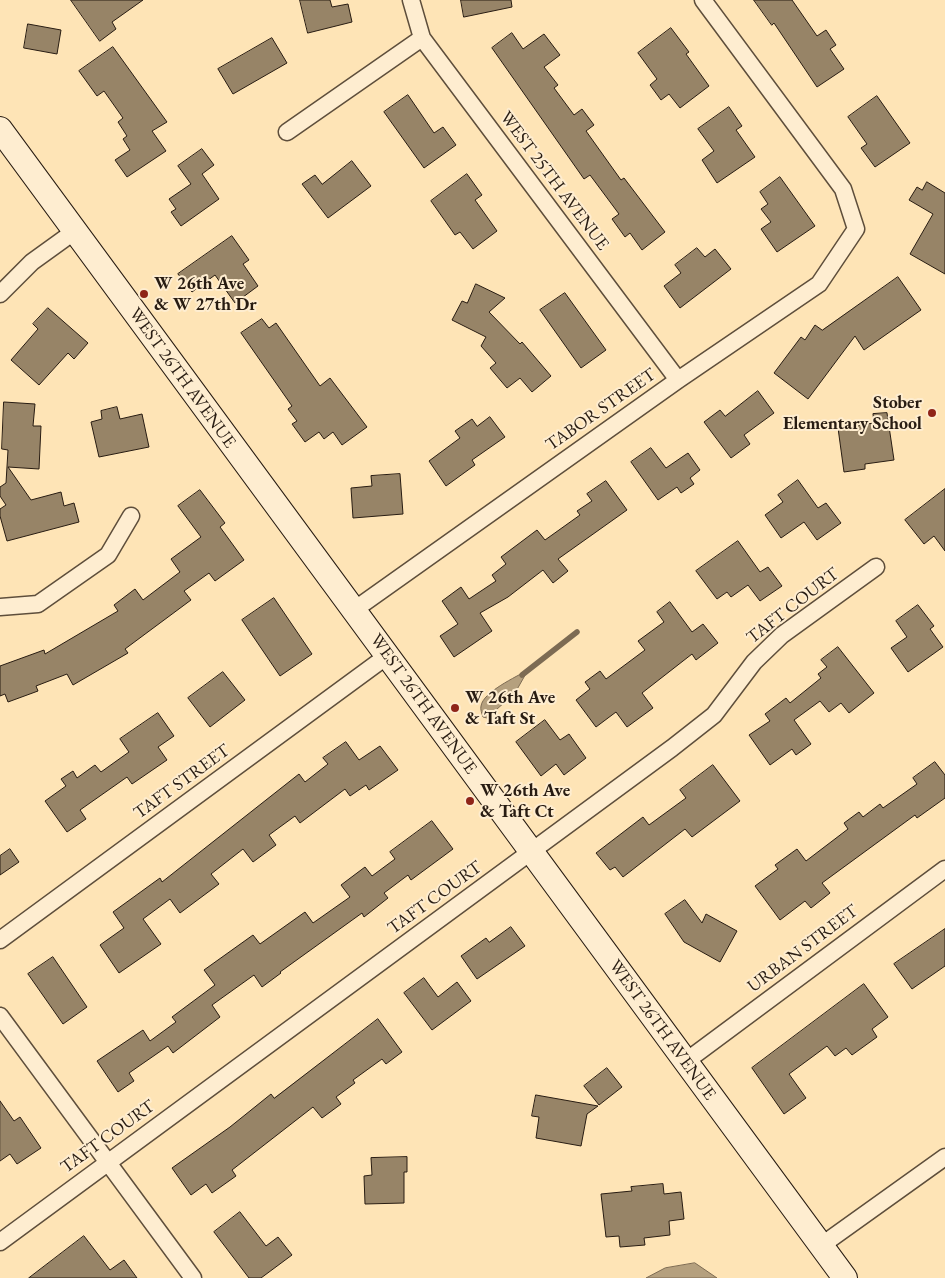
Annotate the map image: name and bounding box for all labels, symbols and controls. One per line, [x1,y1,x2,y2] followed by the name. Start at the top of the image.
[495,107,613,255] street label: WEST 25TH AVENUE
[154,273,257,316] place label: W 26th Ave & W 27th Dr
[138,288,150,300] marker: W 26th Ave & W 27th Dr
[124,304,240,452] street label: WEST 26TH AVENUE
[542,364,660,456] street label: TABOR STREET
[783,392,922,434] place label: Stober Elementary School
[926,407,938,419] marker: Stober Elementary School
[743,563,843,649] street label: TAFT COURT
[365,630,481,778] street label: WEST 26TH AVENUE
[465,687,555,730] place label: W 26th Ave & Taft St
[449,702,461,714] marker: W 26th Ave & Taft St
[130,740,234,824] street label: TAFT STREET
[480,780,570,822] place label: W 26th Ave & Taft Ct
[464,795,476,807] marker: W 26th Ave & Taft Ct
[384,857,486,939] street label: TAFT COURT
[744,900,862,998] street label: URBAN STREET
[604,956,720,1104] street label: WEST 26TH AVENUE
[57,1096,159,1178] street label: TAFT COURT

